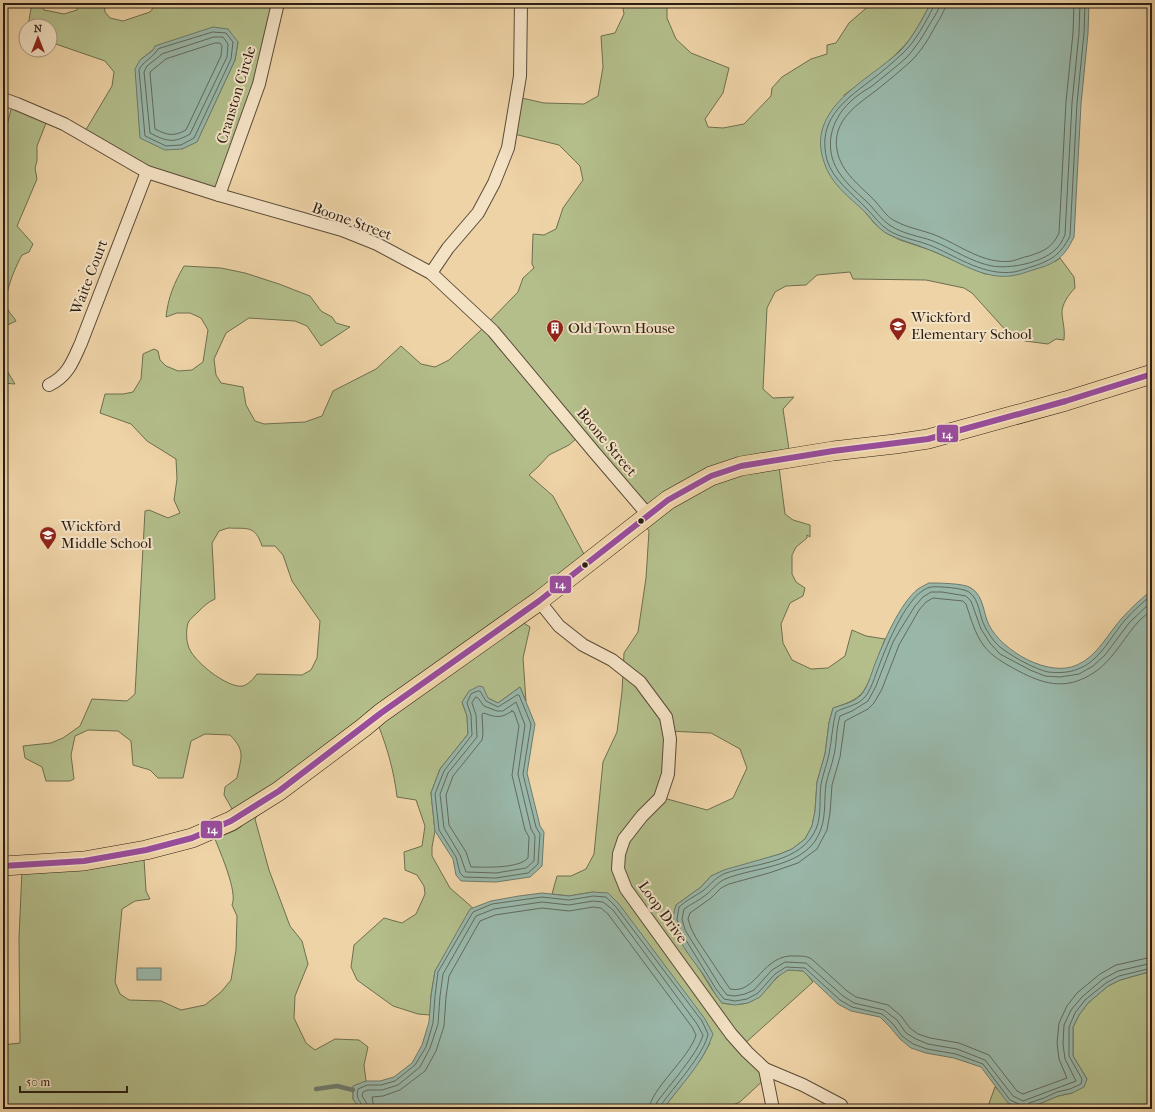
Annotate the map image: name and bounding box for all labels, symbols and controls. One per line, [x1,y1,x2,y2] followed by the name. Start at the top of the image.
[18,18,58,58] north arrow
[34,22,43,35] text: N
[213,43,260,146] street label: Cranston Circle
[310,198,395,244] street label: Boone Street
[66,236,112,318] street label: Waite Court
[910,308,1032,343] place label: Wickford Elementary School
[888,316,908,341] school or university icon: Wickford Elementary School
[545,318,565,343] building icon: Old Town House
[568,319,676,337] place label: Old Town House
[573,404,641,480] street label: Boone Street
[936,424,959,443] line badge: 14
[942,428,953,441] text: 14
[636,516,646,526] unlabelled marker
[60,517,152,552] place label: Wickford Middle School
[38,525,58,550] school or university icon: Wickford Middle School
[580,560,590,570] unlabelled marker
[549,575,572,594] line badge: 14
[555,578,566,591] text: 14
[200,820,223,839] line badge: 14
[207,823,218,836] text: 14
[634,877,692,947] street label: Loop Drive
[20,1068,127,1094] scale bar
[26,1075,50,1089] text: 50 m

